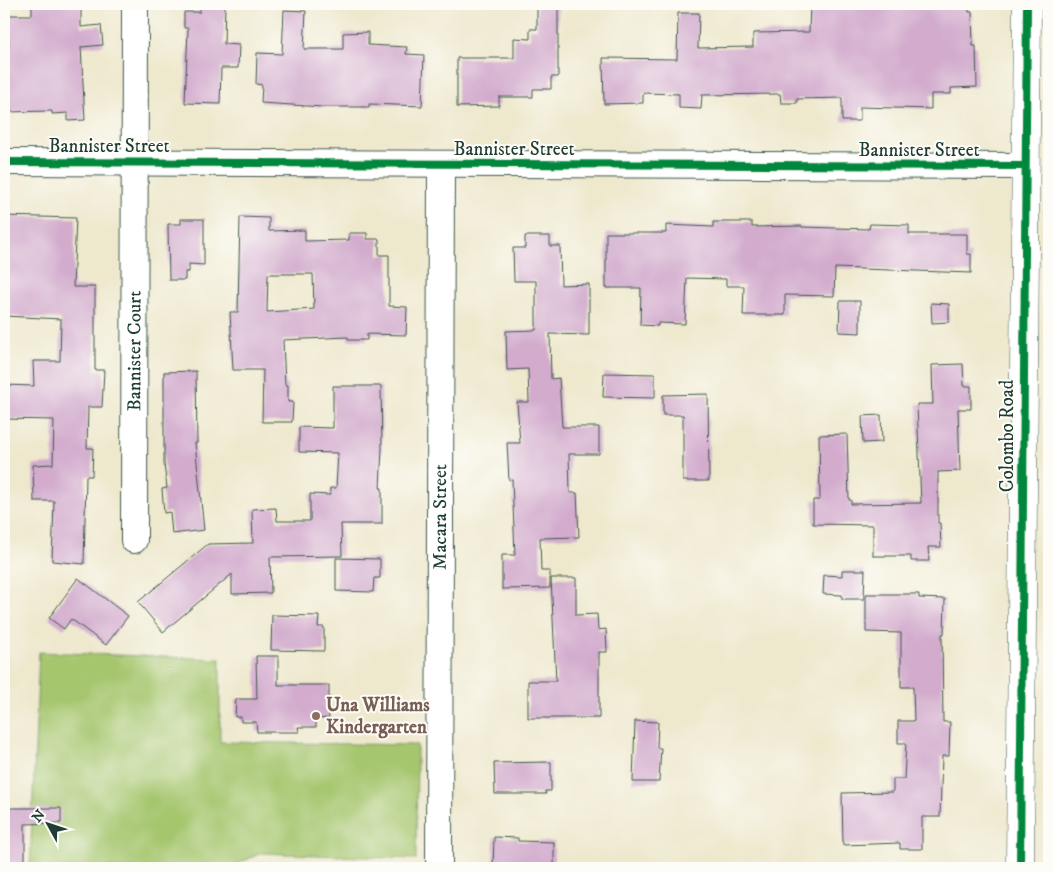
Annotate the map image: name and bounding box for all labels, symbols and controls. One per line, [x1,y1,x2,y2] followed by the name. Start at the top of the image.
[48,135,170,158] street label: Bannister Street
[453,138,575,161] street label: Bannister Street
[858,139,980,162] street label: Bannister Street
[123,291,146,411] street label: Bannister Court
[996,379,1019,492] street label: Colombo Road
[428,464,452,570] street label: Macara Street
[326,694,430,739] place label: Una Williams Kindergarten
[310,710,322,722] marker: Una Williams Kindergarten
[22,800,72,850] north arrow
[28,806,50,826] text: N

